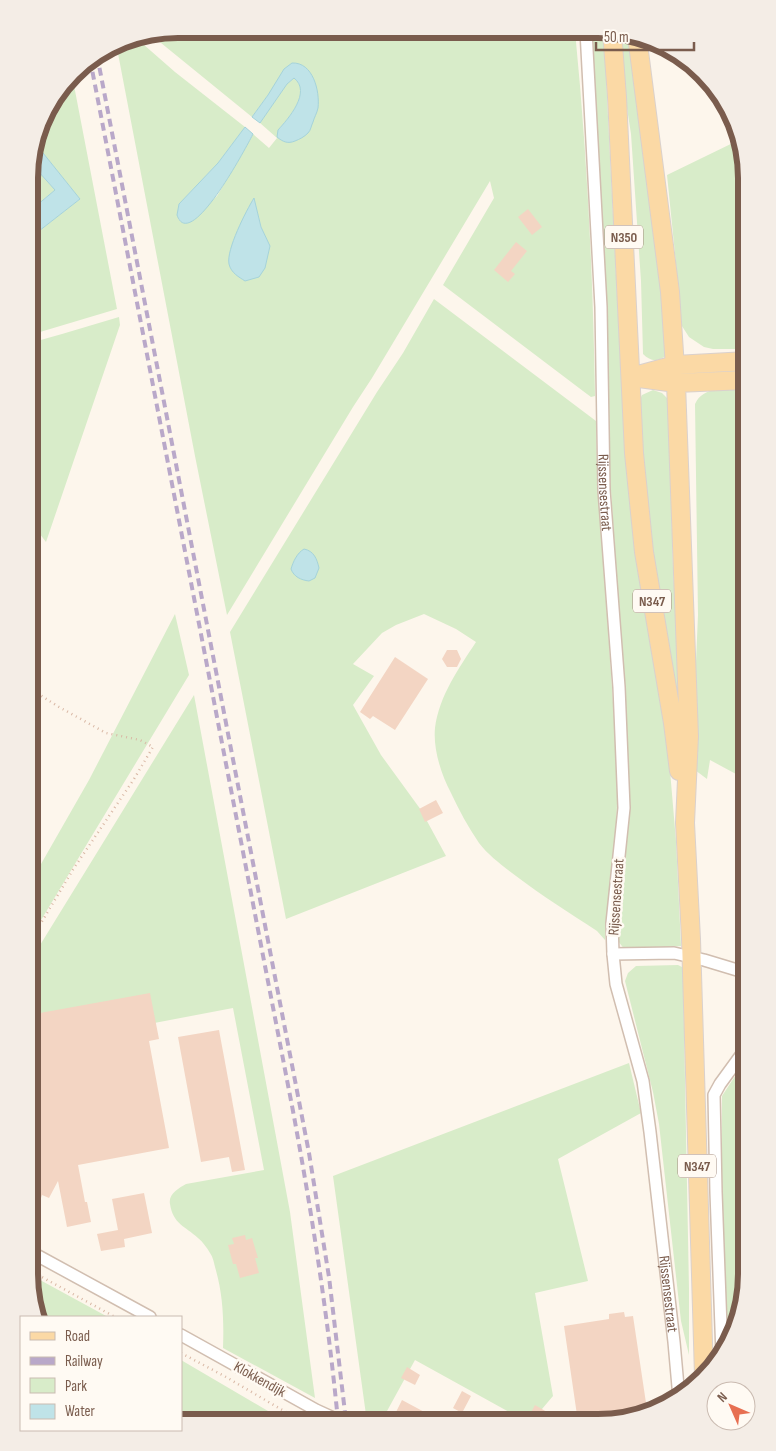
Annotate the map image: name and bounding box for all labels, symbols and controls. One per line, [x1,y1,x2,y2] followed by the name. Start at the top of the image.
[596,20,694,52] scale bar
[604,28,629,47] text: 50 m
[605,226,643,248] road number: N350
[593,454,616,532] street label: Rijssensestraat
[633,590,671,612] road number: N347
[604,858,629,936] street label: Rijssensestraat
[678,1154,716,1178] road number: N347
[654,1255,682,1334] street label: Rijssensestraat
[20,1316,182,1431] legend
[65,1327,90,1346] text: Road
[65,1352,103,1371] text: Railway
[230,1357,290,1402] street label: Klokkendijk
[65,1377,87,1396] text: Park
[706,1381,756,1431] north arrow
[714,1389,731,1406] text: N
[65,1402,96,1421] text: Water

